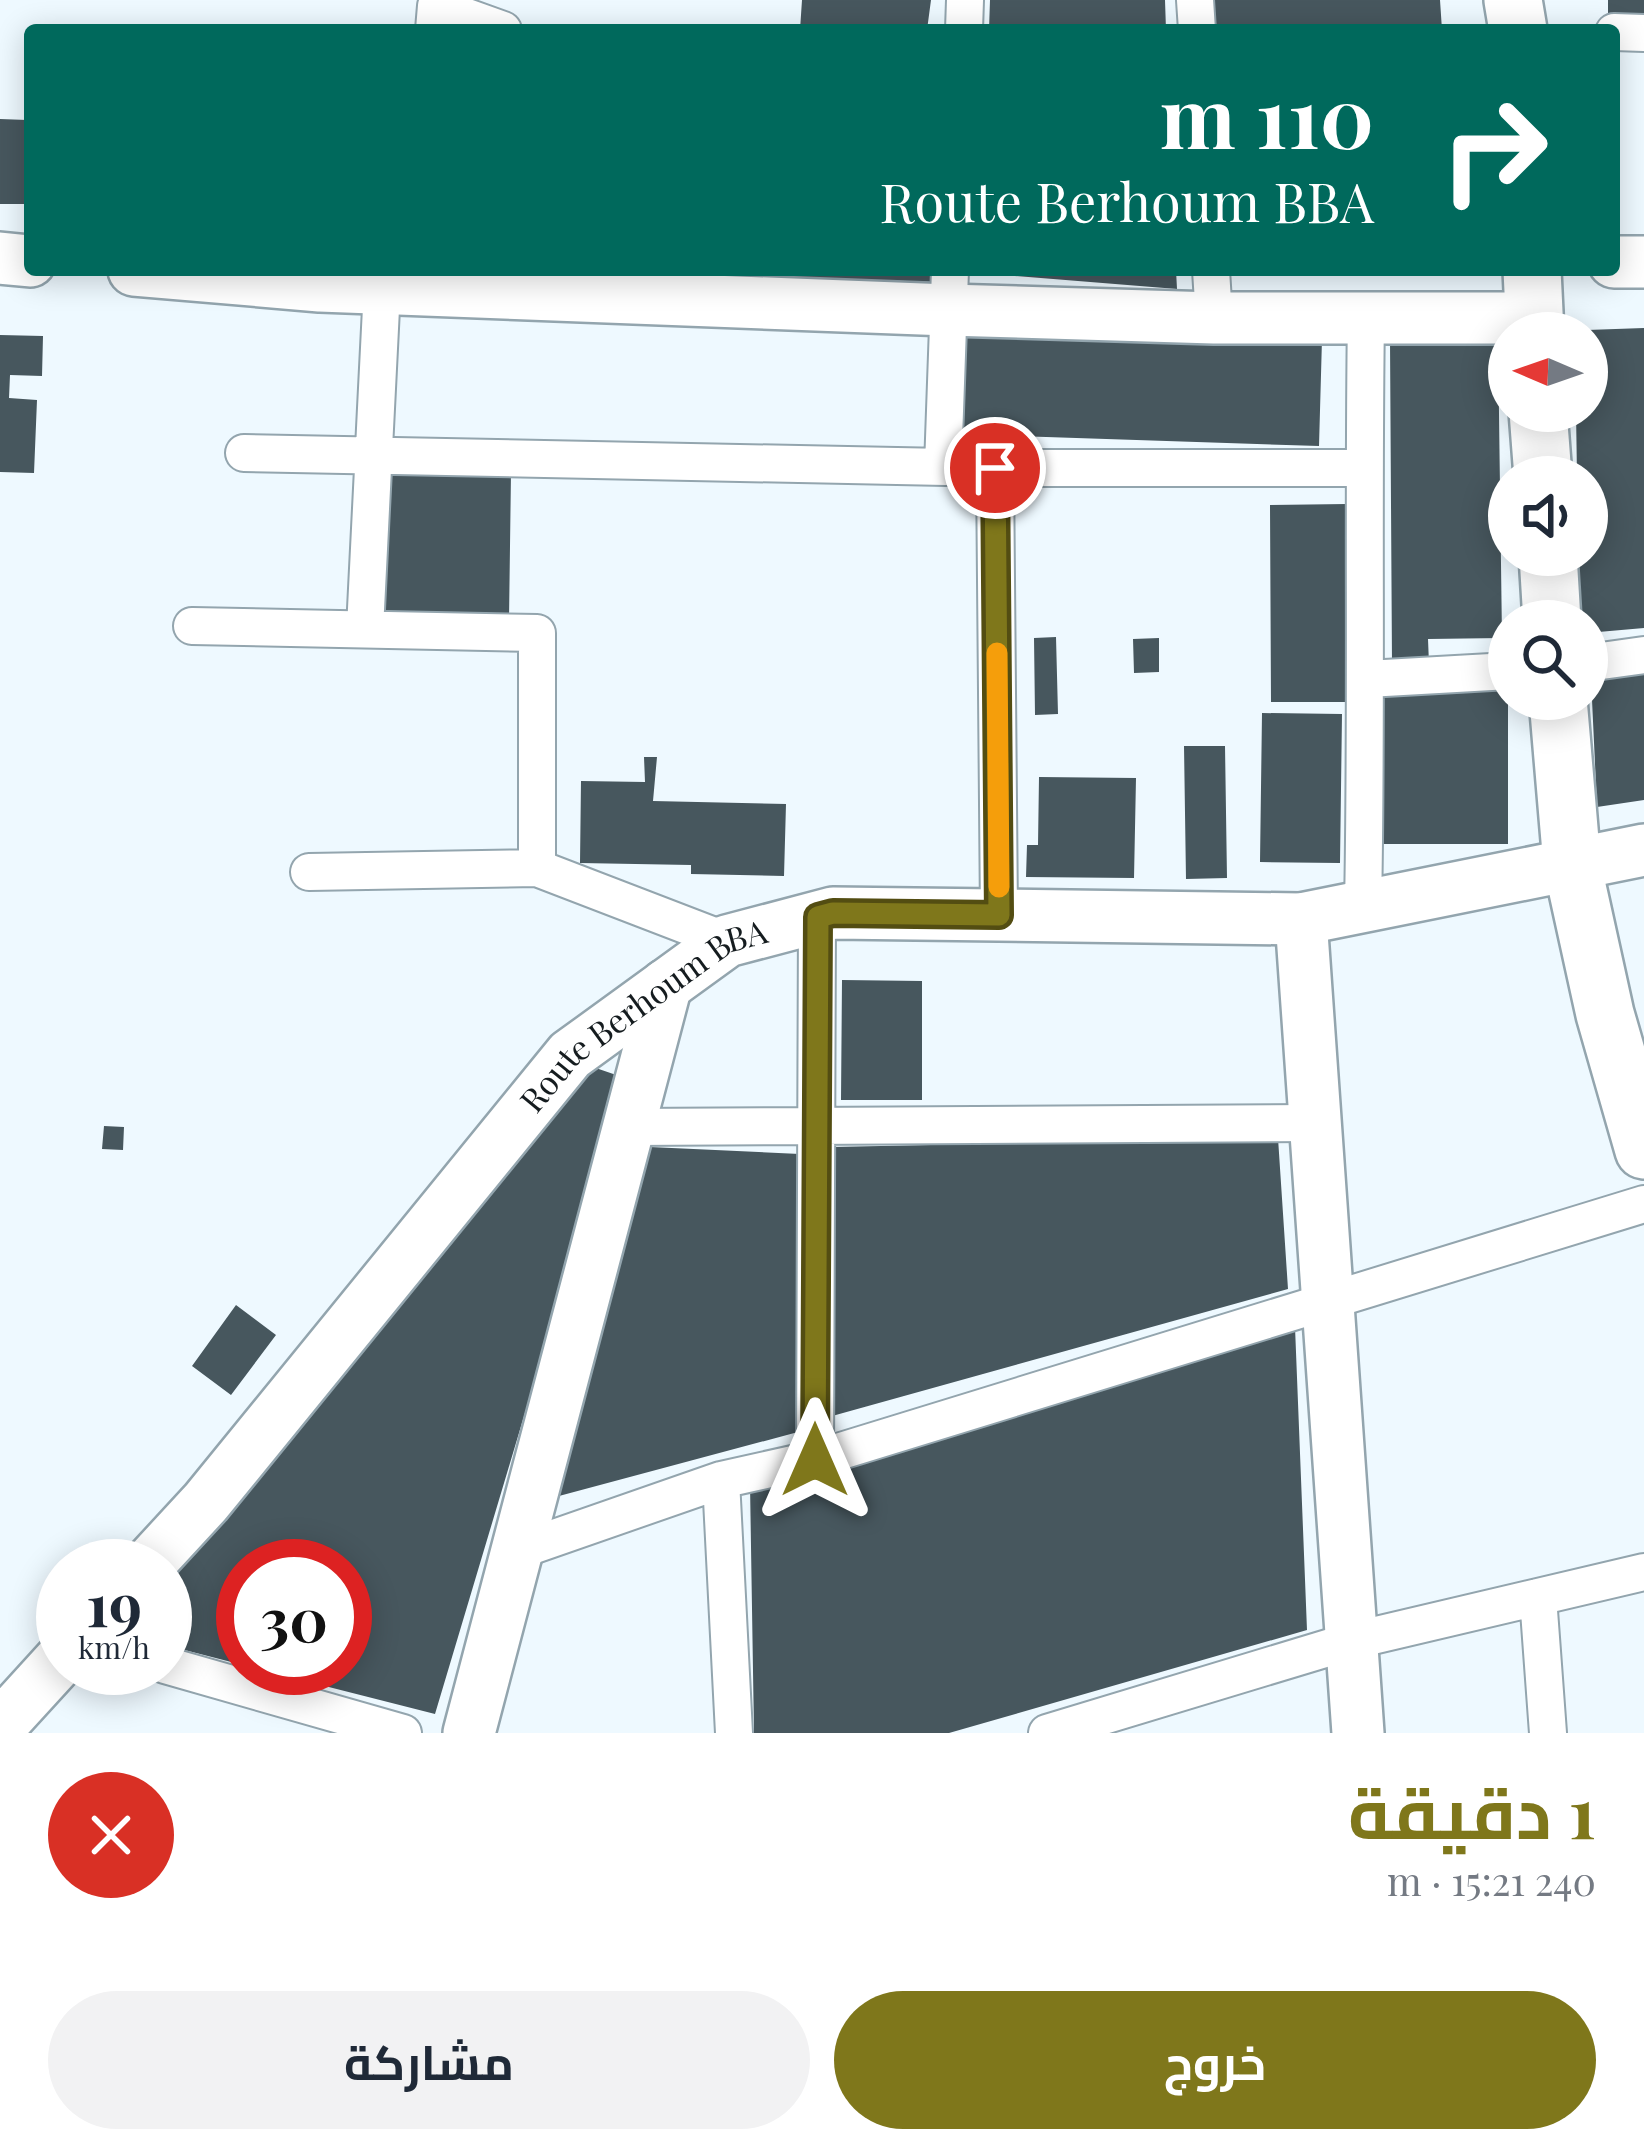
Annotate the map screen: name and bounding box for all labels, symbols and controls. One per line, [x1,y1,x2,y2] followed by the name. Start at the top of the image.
[1160,58,1374,170] text: 110 m
[1416,72,1572,228] icon: right
[880,165,1374,237] text: Route Berhoum BBA
[1488,312,1608,432] north arrow
[1488,312,1608,720] map controls
[944,417,1046,519] pin
[962,435,1028,501] icon: arrive
[1488,456,1608,576] button: sound
[1488,600,1608,720] button: search
[509,907,772,1120] street label: Route Berhoum BBA
[752,1397,878,1523] position arrow
[216,1539,372,1695] speed limit sign: 30
[86,1562,142,1642] text: 19
[78,1627,150,1667] text: km/h
[1348,1761,1596,1857] text: 1 دقيقة
[48,1772,174,1898] button: close
[1387,1854,1596,1906] text: 240 m · 15:21
[48,1991,810,2129] button: مشاركة
[834,1991,1596,2129] button: خروج

